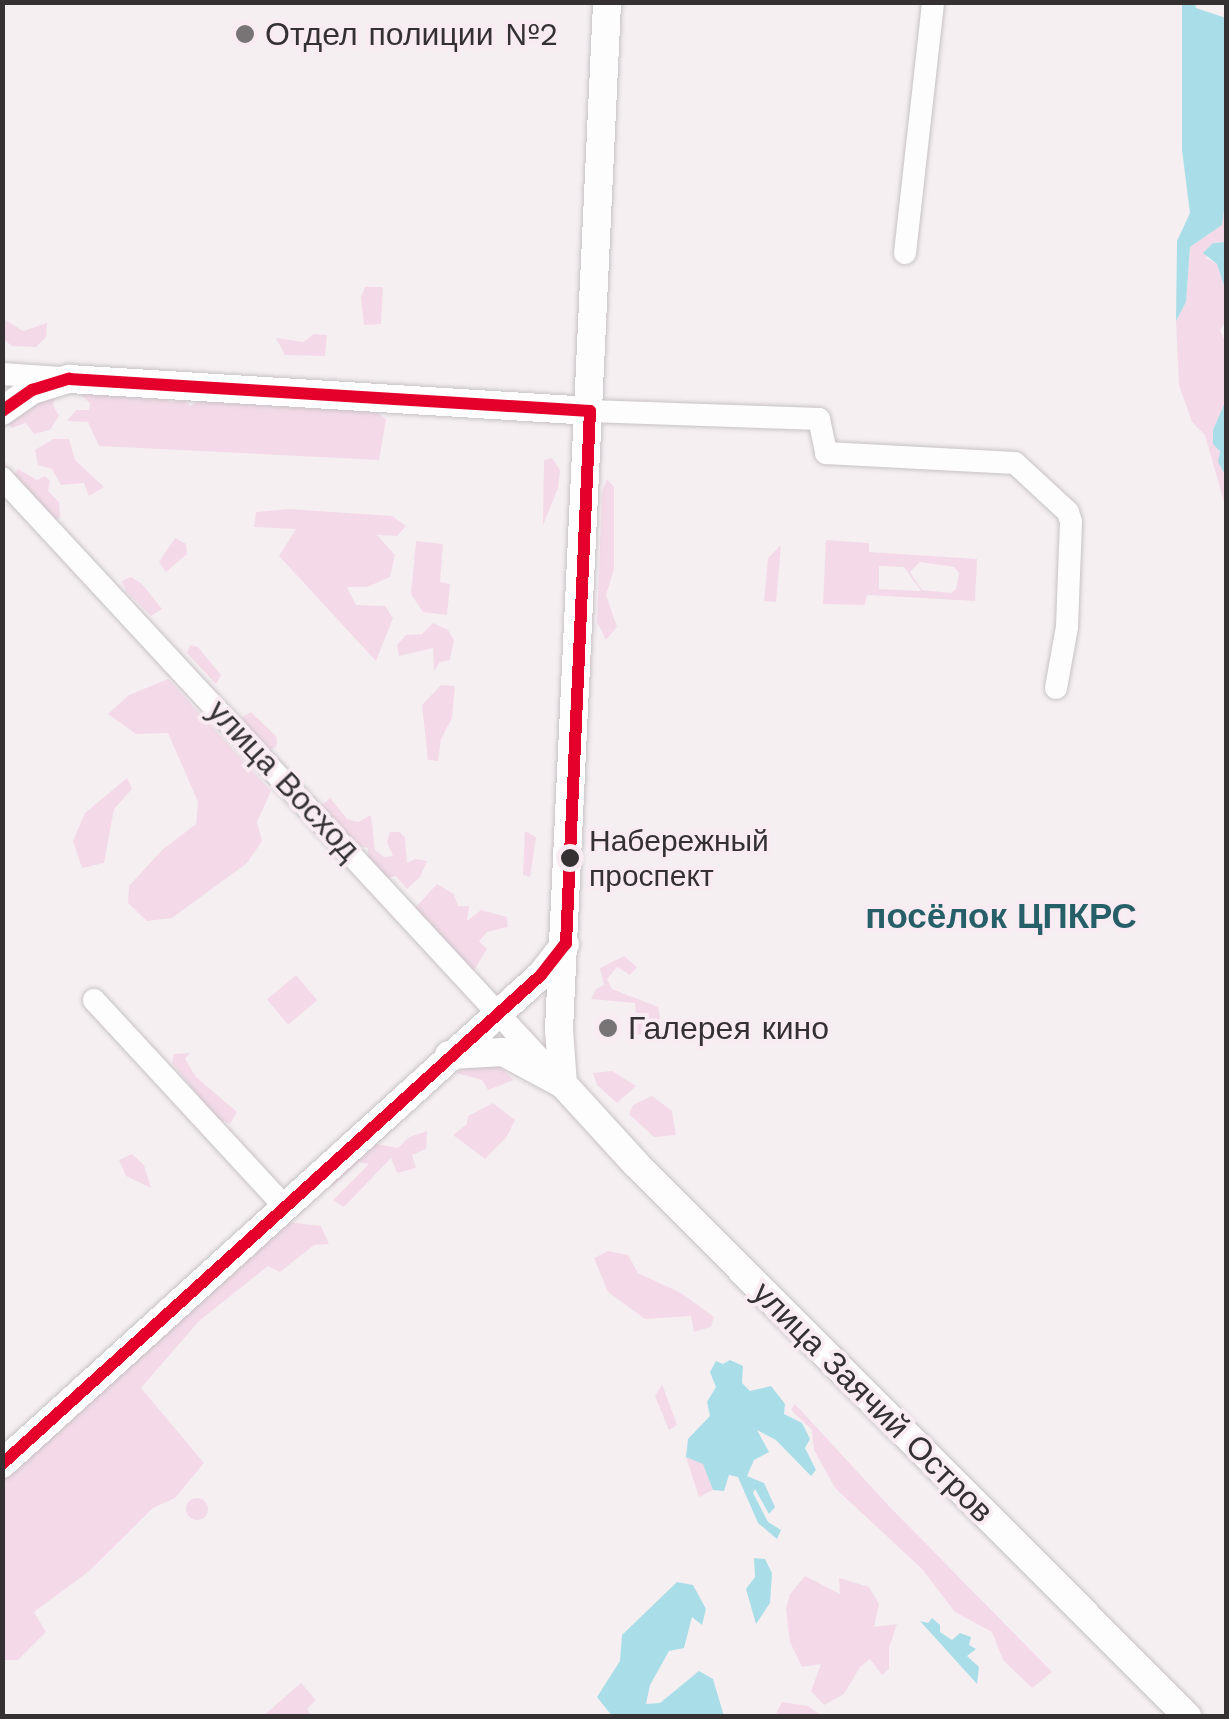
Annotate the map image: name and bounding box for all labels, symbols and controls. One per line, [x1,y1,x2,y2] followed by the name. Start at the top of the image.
[265,15,558,53] place label: Отдел полиции №2
[234,23,256,45] marker: Отдел полиции №2
[200,692,368,868] street label: улица Восход
[589,823,769,894] place label: Набережный проспект
[560,848,580,868] marker: Набережный проспект
[865,895,1137,937] district label: посёлок ЦПКРС
[628,1009,829,1047] place label: Галерея кино
[597,1017,619,1039] marker: Галерея кино
[745,1274,1001,1530] street label: улица Заячий Остров

